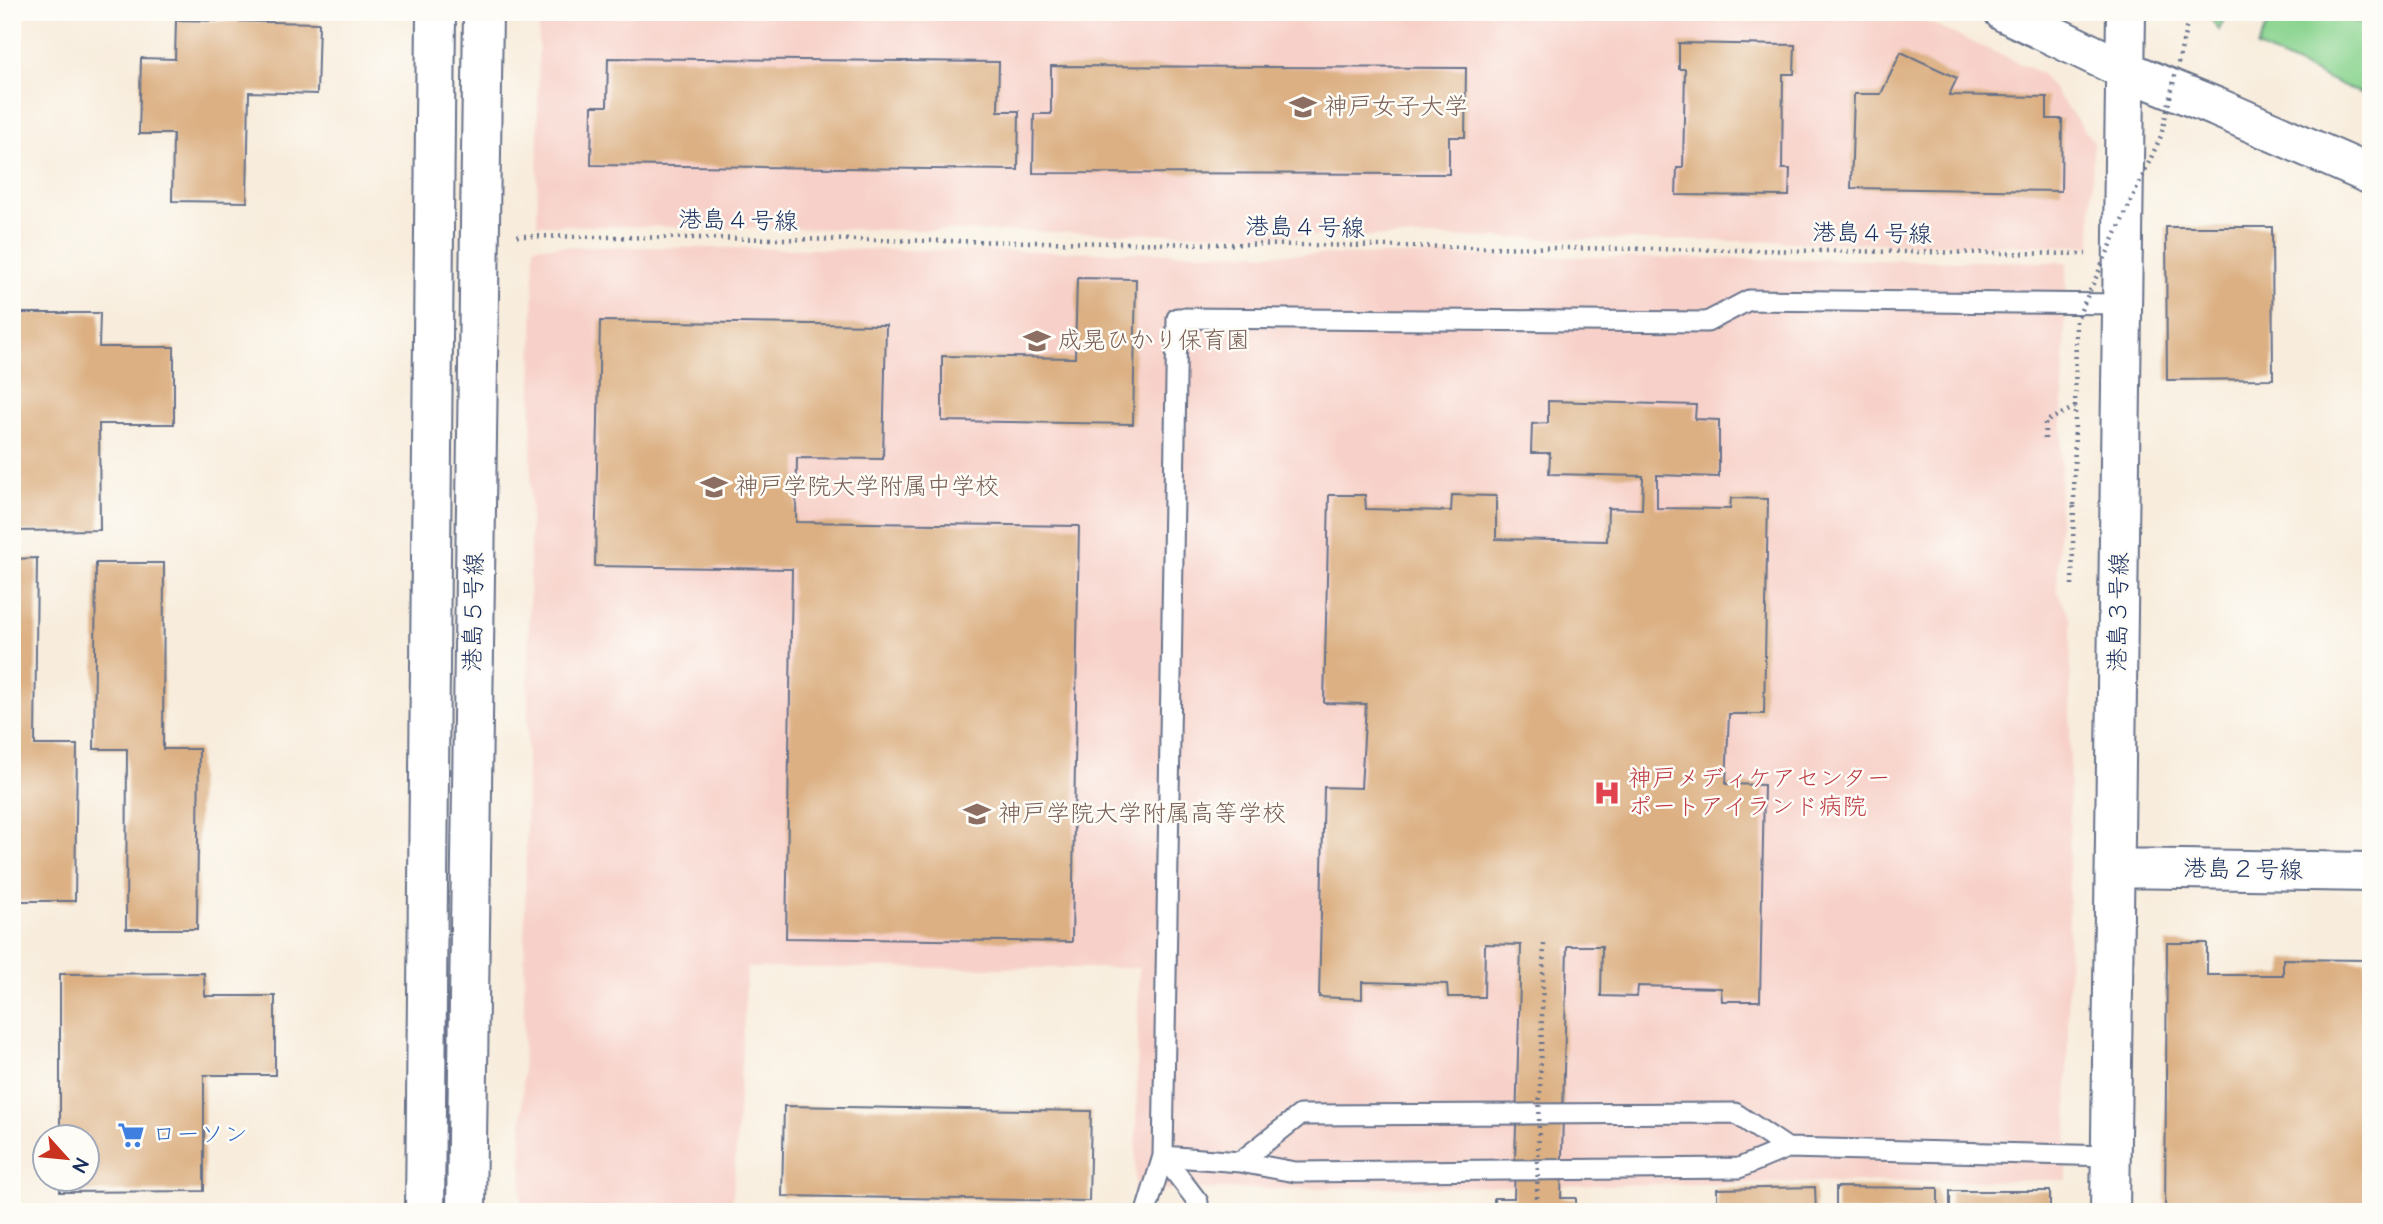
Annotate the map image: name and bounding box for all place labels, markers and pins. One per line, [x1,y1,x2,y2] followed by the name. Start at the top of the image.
[1324,90,1468,124] place label: 神戸女子大学
[1288,92,1318,122] school or university icon: 神戸女子大学
[1058,324,1250,358] place label: 成晃ひかり保育園
[1022,326,1052,356] school or university icon: 成晃ひかり保育園
[735,470,999,504] place label: 神戸学院大学附属中学校
[699,472,729,502] school or university icon: 神戸学院大学附属中学校
[1628,762,1891,824] place label: 神戸メディケアセンター ポートアイランド病院
[1592,778,1622,808] hospital icon: 神戸メディケアセンター ポートアイランド病院
[998,797,1286,831] place label: 神戸学院大学附属高等学校
[962,799,992,829] school or university icon: 神戸学院大学附属高等学校
[152,1118,248,1152] place label: ローソン
[116,1120,146,1150] supermarket icon: ローソン

